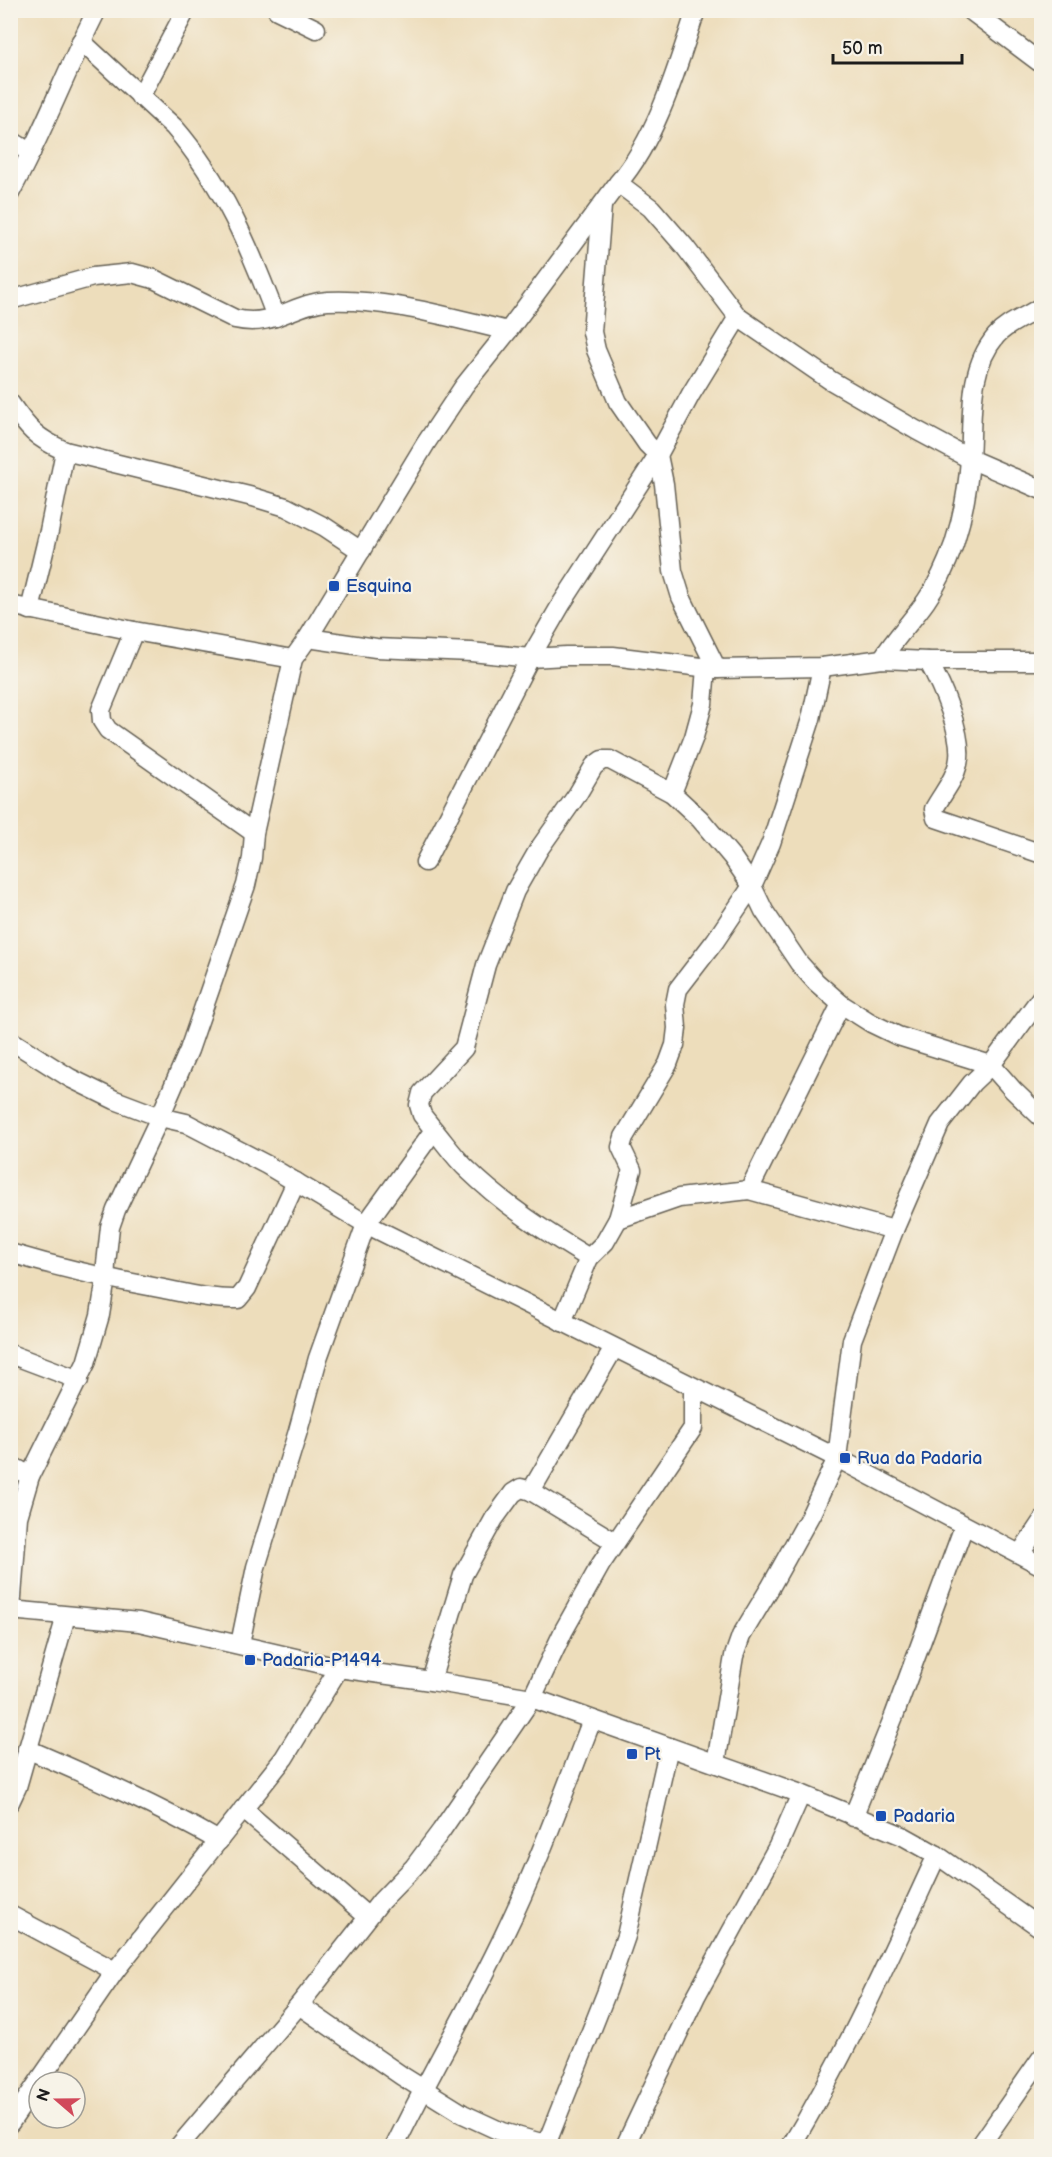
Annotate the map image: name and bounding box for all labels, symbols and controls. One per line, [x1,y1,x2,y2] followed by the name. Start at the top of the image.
[833,27,962,65] scale bar
[842,38,883,59] text: 50 m
[346,576,412,597] place label: Esquina
[327,579,341,593] marker: Esquina
[857,1448,982,1469] place label: Rua da Padaria
[838,1451,852,1465] marker: Rua da Padaria
[262,1650,381,1671] place label: Padaria-P1494
[243,1653,257,1667] marker: Padaria-P1494
[644,1744,661,1765] place label: Pt
[625,1747,639,1761] marker: Pt
[893,1806,955,1827] place label: Padaria
[874,1809,888,1823] marker: Padaria
[27,2070,87,2130] north arrow
[33,2086,55,2104] text: N

